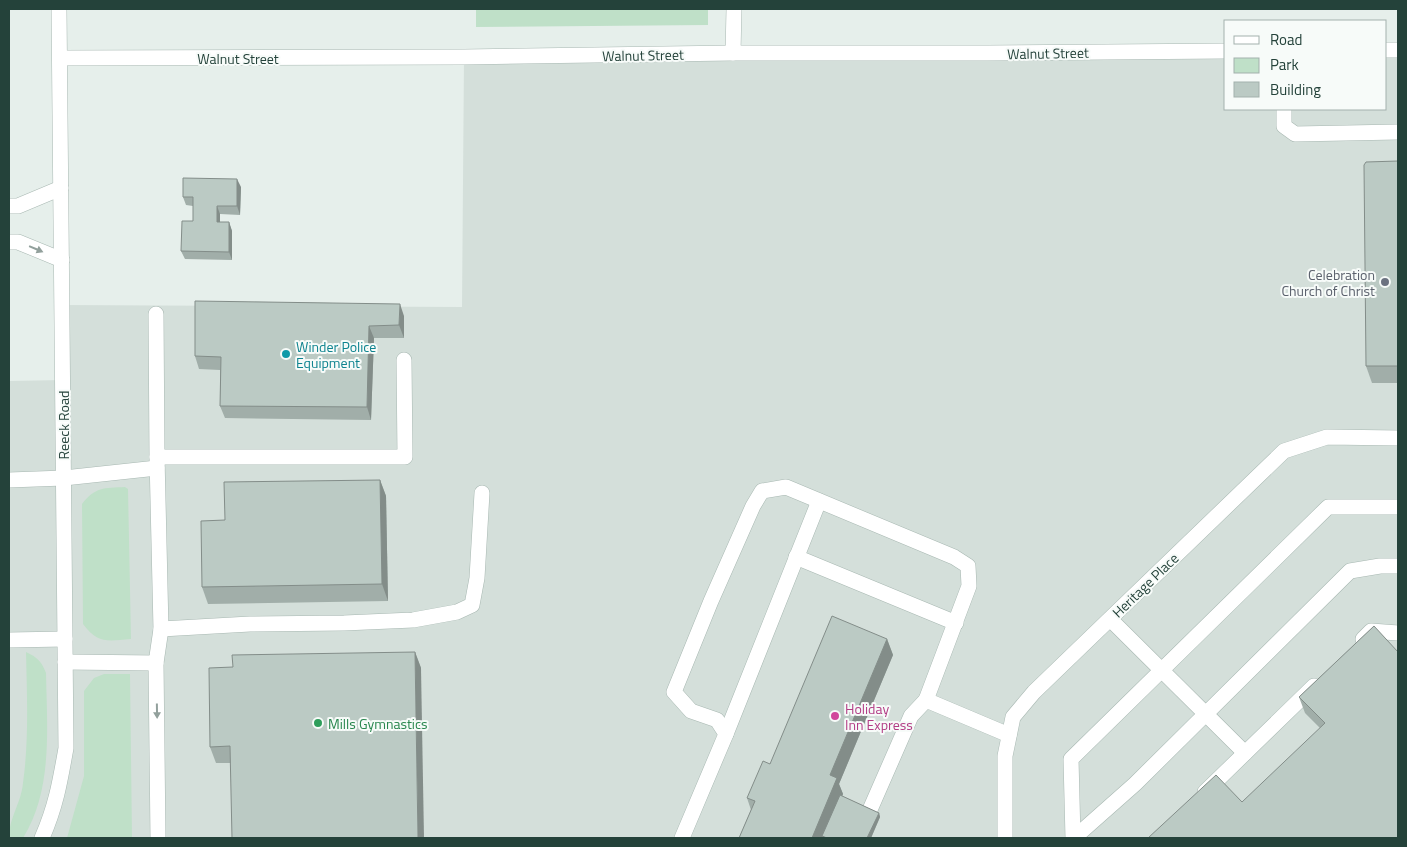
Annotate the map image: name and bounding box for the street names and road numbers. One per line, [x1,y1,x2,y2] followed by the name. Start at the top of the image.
[1007,42,1089,64] street label: Walnut Street
[602,44,684,66] street label: Walnut Street
[197,48,279,69] street label: Walnut Street
[53,391,74,459] street label: Reeck Road
[1107,548,1183,622] street label: Heritage Place

